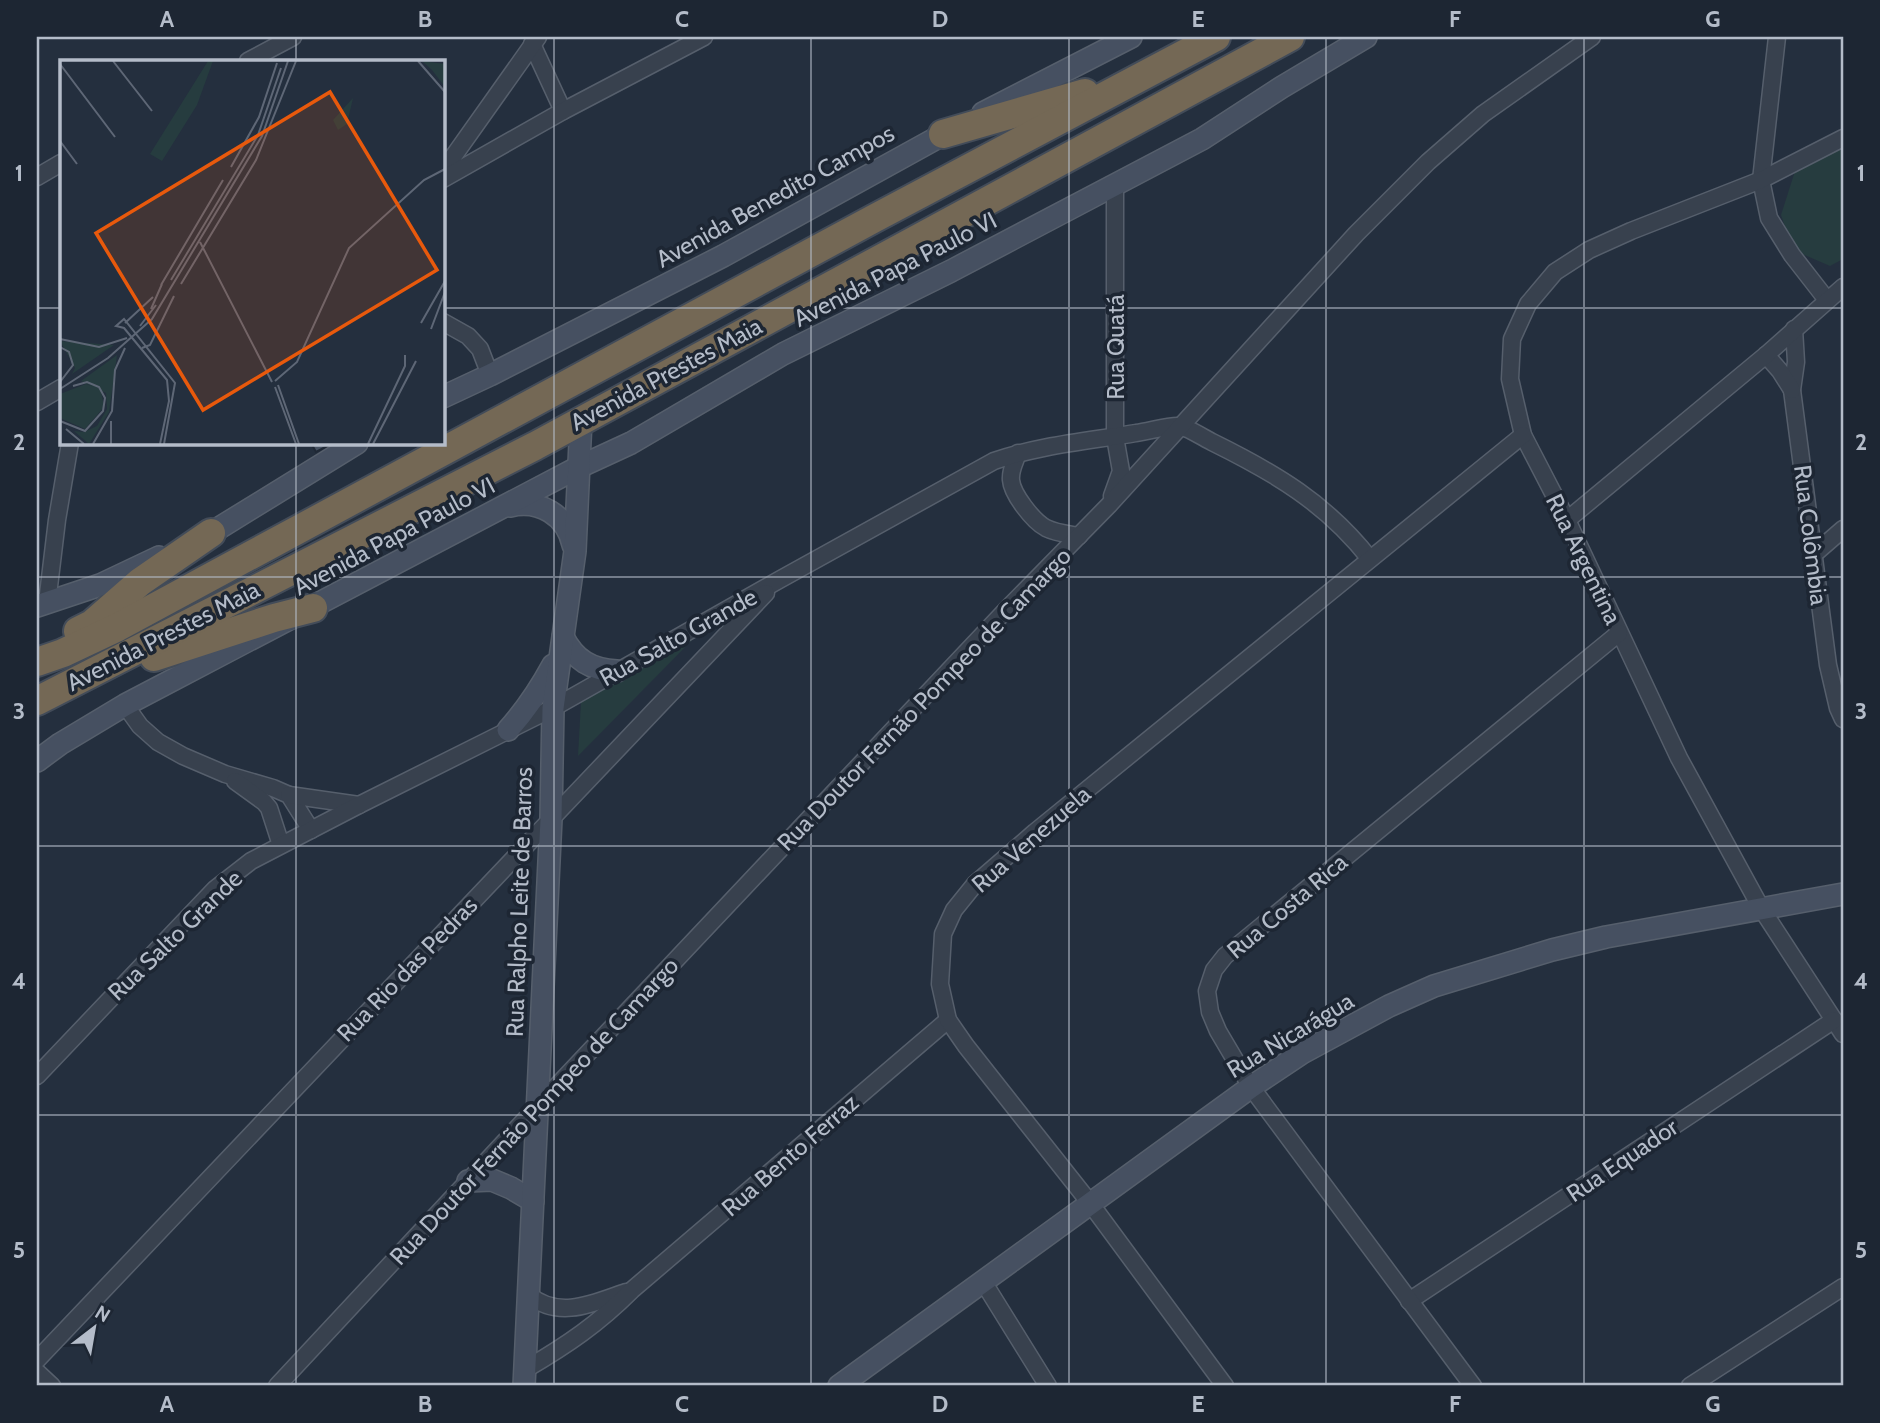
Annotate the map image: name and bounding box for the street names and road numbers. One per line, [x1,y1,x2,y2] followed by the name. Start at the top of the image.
[651,118,899,274] street label: Avenida Benedito Campos
[789,205,1001,333] street label: Avenida Papa Paulo VI
[1101,294,1130,400] street label: Rua Quatá
[565,311,767,437] street label: Avenida Prestes Maia
[1788,463,1834,607] street label: Rua Colômbia
[288,471,500,601] street label: Avenida Papa Paulo VI
[1540,489,1628,629] street label: Rua Argentina
[771,541,1077,857] street label: Rua Doutor Fernão Pompeo de Camargo
[62,575,265,697] street label: Avenida Prestes Maia
[594,582,762,692] street label: Rua Salto Grande
[500,767,538,1037] street label: Rua Ralpho Leite de Barros
[966,779,1097,899] street label: Rua Venezuela
[1221,847,1353,965] street label: Rua Costa Rica
[102,864,248,1006] street label: Rua Salto Grande
[331,891,483,1047] street label: Rua Rio das Pedras
[384,951,684,1271] street label: Rua Doutor Fernão Pompeo de Camargo
[1221,986,1359,1084] street label: Rua Nicarágua
[716,1088,864,1222] street label: Rua Bento Ferraz
[1561,1112,1684,1208] street label: Rua Equador

